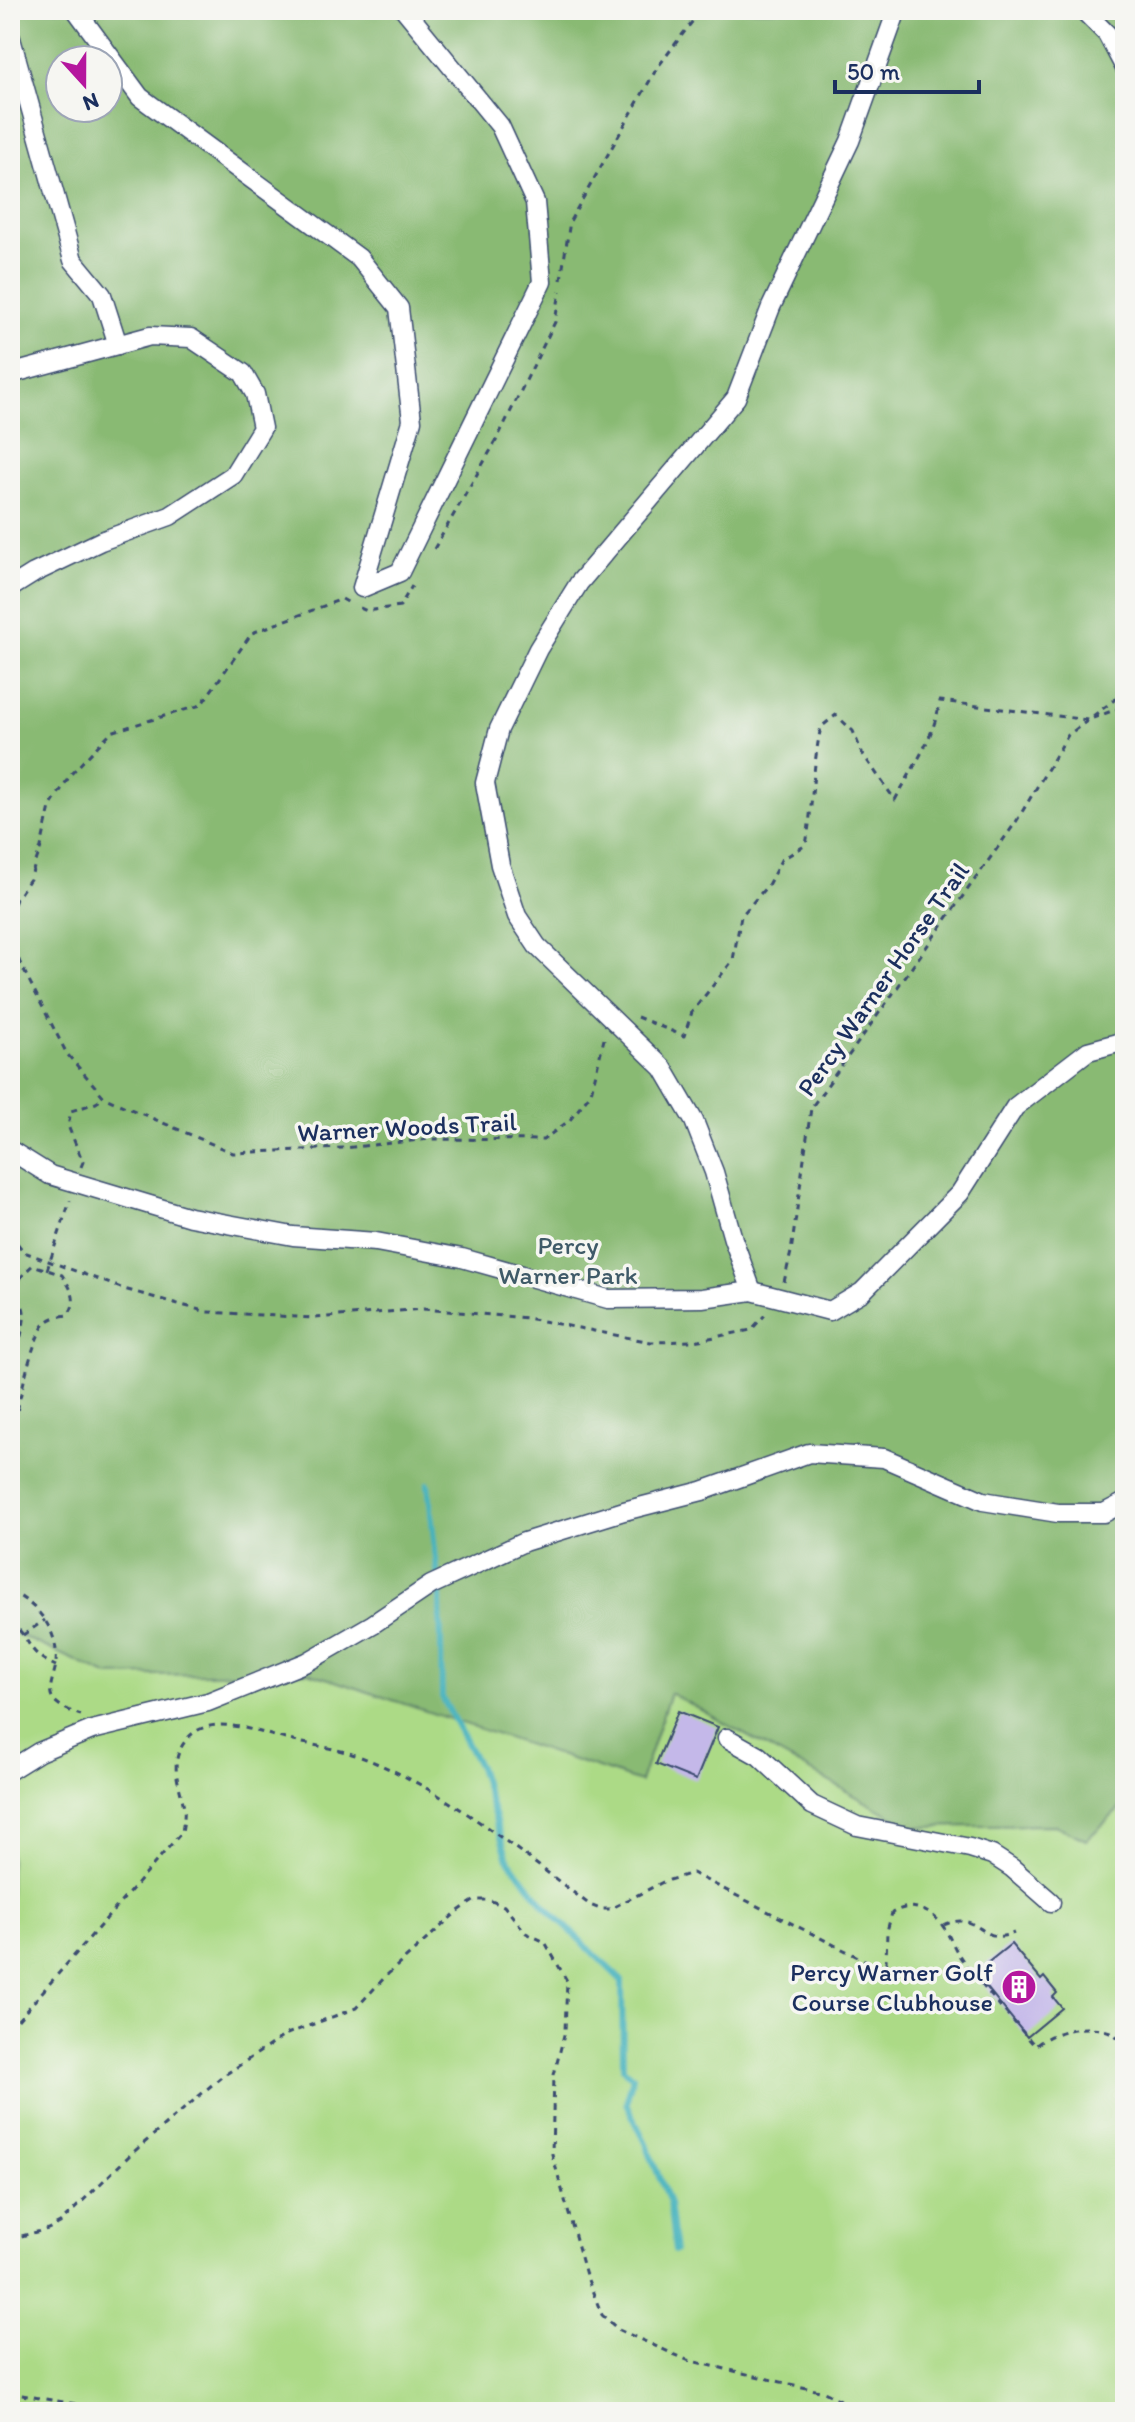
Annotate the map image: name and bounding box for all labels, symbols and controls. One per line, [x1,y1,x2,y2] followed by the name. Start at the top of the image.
[44,44,124,124] north arrow
[835,44,979,94] scale bar
[847,57,900,86] text: 50 m
[79,87,103,117] text: N
[790,856,976,1102] street label: Percy Warner Horse Trail
[296,1105,518,1149] street label: Warner Woods Trail
[498,1229,638,1291] park label: Percy Warner Park
[790,1956,993,2018] place label: Percy Warner Golf Course Clubhouse
[1000,1968,1038,2006] building icon: Percy Warner Golf Course Clubhouse

